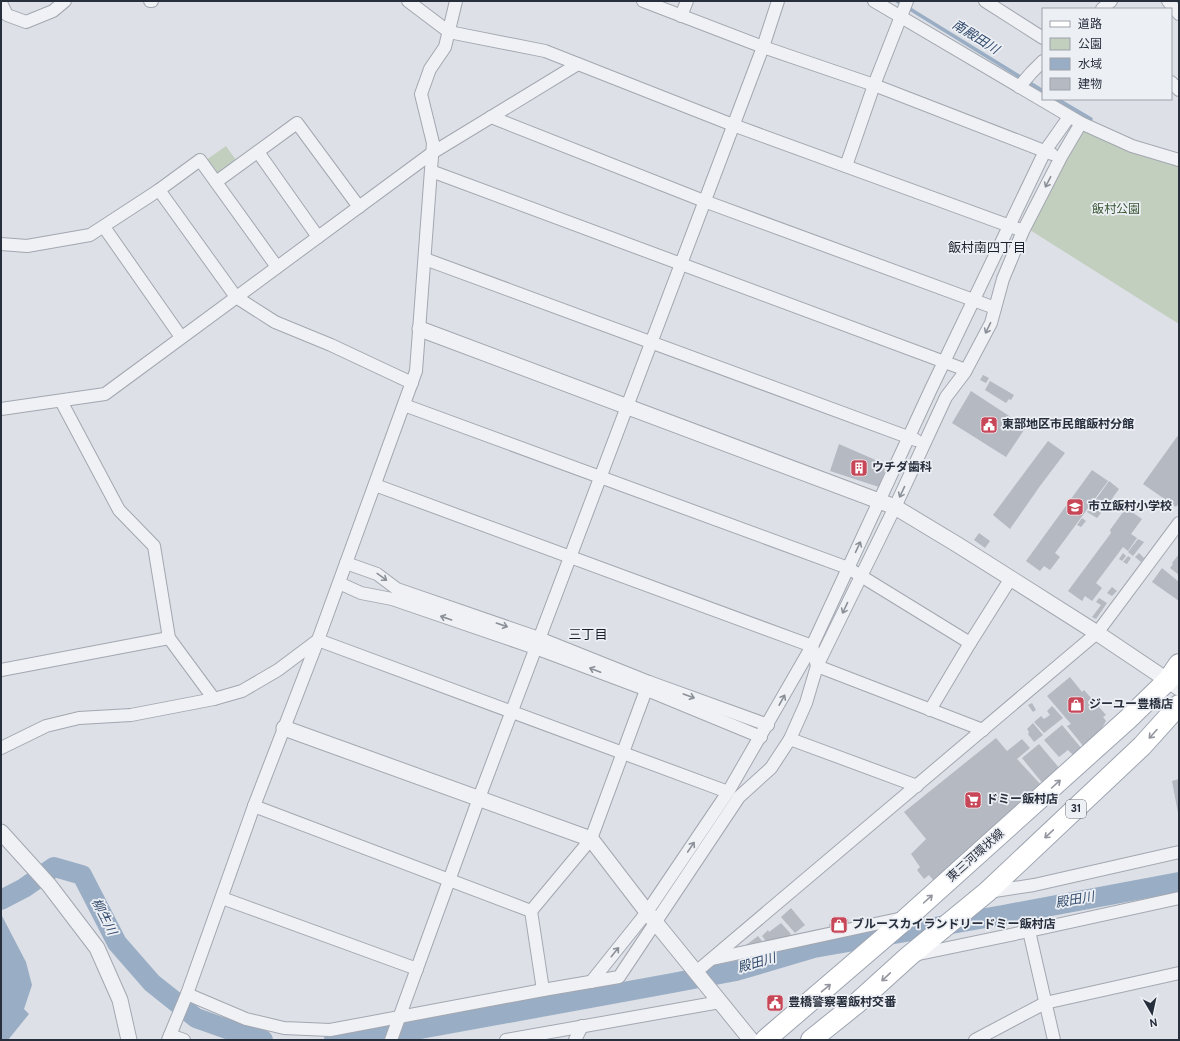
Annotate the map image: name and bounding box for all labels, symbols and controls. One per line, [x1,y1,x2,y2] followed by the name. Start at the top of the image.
[1042,8,1172,100] legend
[949,17,1003,60] water label: 南殿田川
[1078,17,1102,33] text: 道路
[1078,37,1102,53] text: 公園
[1078,57,1102,73] text: 水域
[1078,77,1102,93] text: 建物
[1044,176,1051,188] one-way arrow
[1092,202,1140,218] park label: 飯村公園
[948,240,1026,257] district label: 飯村南四丁目
[984,321,991,333] one-way arrow
[979,415,999,435] public building icon: 東部地区市民館飯村分館
[1002,417,1134,433] place label: 東部地区市民館飯村分館
[849,458,869,478] building icon: ウチダ歯科
[872,460,932,476] place label: ウチダ歯科
[898,485,905,497] one-way arrow
[1065,497,1085,517] school or university icon: 市立飯村小学校
[1088,499,1172,515] place label: 市立飯村小学校
[855,541,862,553] one-way arrow
[376,573,387,581] one-way arrow
[841,602,848,614] one-way arrow
[440,613,452,621] one-way arrow
[495,622,508,629] one-way arrow
[568,628,608,644] district label: 三丁目
[589,666,601,674] one-way arrow
[682,693,694,701] one-way arrow
[778,694,786,706] one-way arrow
[1066,695,1086,715] shop icon: ジーユー豊橋店
[1089,697,1173,713] place label: ジーユー豊橋店
[1148,729,1158,739] one-way arrow
[1051,779,1061,788] one-way arrow
[963,790,983,810] supermarket icon: ドミー飯村店
[986,792,1058,808] place label: ドミー飯村店
[1066,800,1086,818] road number: 31
[944,826,1008,886] street label: 東三河環状線
[1044,829,1054,838] one-way arrow
[687,841,695,852] one-way arrow
[1054,889,1098,912] water label: 殿田川
[923,894,933,903] one-way arrow
[87,896,120,940] water label: 柳生川
[829,915,849,935] shop icon: ブルースカイランドリードミー飯村店
[852,917,1055,933] place label: ブルースカイランドリードミー飯村店
[611,946,619,957] one-way arrow
[736,950,780,977] water label: 殿田川
[881,972,891,982] one-way arrow
[821,983,832,992] one-way arrow
[765,993,785,1013] public building icon: 豊橋警察署飯村交番
[1132,993,1172,1033] north arrow
[788,995,897,1011] place label: 豊橋警察署飯村交番
[1148,1014,1158,1029] text: N

